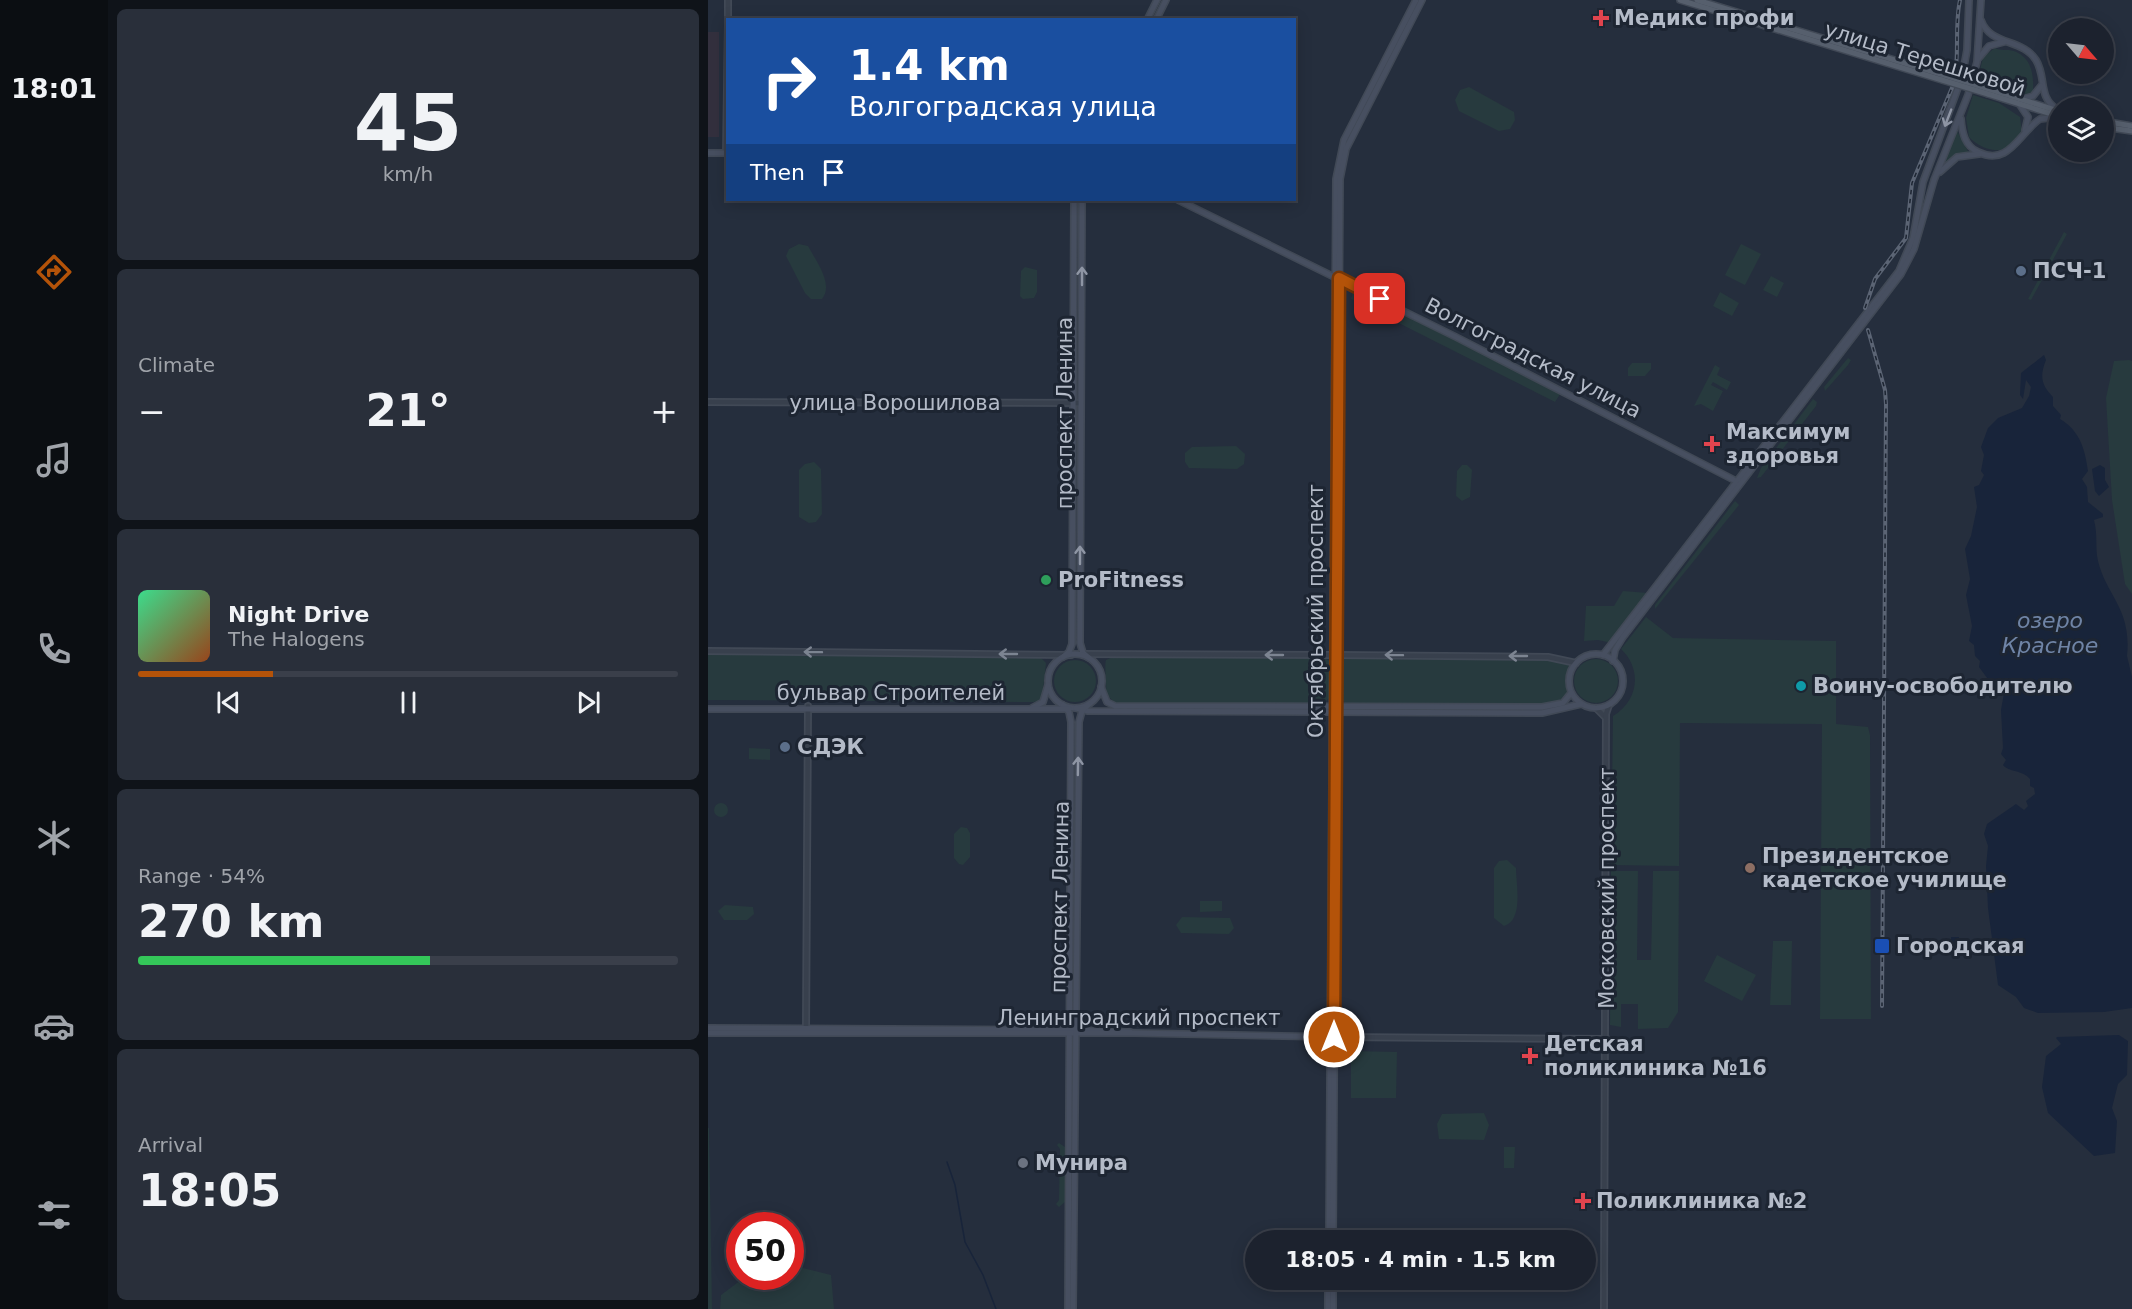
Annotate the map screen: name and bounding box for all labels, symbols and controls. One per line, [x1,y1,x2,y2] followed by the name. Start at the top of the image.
[1614,6,1794,30] place label: Медикс профи
[1592,9,1610,27] marker: Медикс профи
[1822,17,2028,101] street label: улица Терешковой
[2048,18,2114,84] north arrow
[2048,18,2114,162] map controls
[849,41,1010,90] text: 1.4 km
[750,42,828,120] icon: right
[11,73,97,104] text: 18:01
[354,78,462,168] text: 45
[849,91,1157,122] text: Волгоградская улица
[2048,96,2114,162] button: layers
[1941,109,1952,127] one-way arrow
[817,156,850,189] icon: arrive
[750,160,805,185] text: Then
[383,162,433,186] text: km/h
[33,251,75,293] icon: directions
[2033,259,2106,283] place label: ПСЧ-1
[2014,264,2028,278] marker: ПСЧ-1
[1076,267,1088,287] one-way arrow
[1354,273,1405,324] pin
[1363,282,1396,315] icon: arrive
[1421,293,1645,423] street label: Волгоградская улица
[1053,317,1077,509] street label: проспект Ленина
[138,353,215,377] text: Climate
[365,384,451,437] text: 21°
[789,391,1001,415] street label: улица Ворошилова
[138,392,166,431] text: −
[650,392,678,431] text: +
[1726,420,1851,468] place label: Максимум здоровья
[1703,435,1721,453] marker: Максимум здоровья
[33,439,75,481] icon: music
[1304,484,1328,738] street label: Октябрьский проспект
[1074,546,1086,566] one-way arrow
[1058,568,1184,592] place label: ProFitness
[1039,573,1053,587] marker: ProFitness
[228,602,369,627] text: Night Drive
[2002,608,2098,658] water label: озеро Красное
[228,627,365,651] text: The Halogens
[33,628,75,670] icon: phone
[804,646,824,658] one-way arrow
[999,648,1019,660] one-way arrow
[1264,649,1284,661] one-way arrow
[1384,649,1404,661] one-way arrow
[1508,650,1528,662] one-way arrow
[1813,674,2073,698] place label: Воину-освободителю
[1794,679,1808,693] marker: Воину-освободителю
[777,681,1005,705] street label: бульвар Строителей
[212,686,245,719] icon: previous
[392,686,425,719] icon: pause
[572,686,605,719] icon: next
[797,735,864,759] place label: СДЭК
[778,740,792,754] marker: СДЭК
[1072,756,1084,776] one-way arrow
[1595,767,1619,1009] street label: Московский проспект
[1046,801,1074,993] street label: проспект Ленина
[33,817,75,859] icon: climate
[1762,844,2007,892] place label: Президентское кадетское училище
[1743,861,1757,875] marker: Президентское кадетское училище
[138,864,265,888] text: Range · 54%
[138,895,324,948] text: 270 km
[1896,934,2025,958] place label: Городская
[1873,937,1891,955] marker: Городская
[33,1005,75,1047] icon: car
[1302,1005,1366,1069] position arrow
[998,1006,1280,1030] street label: Ленинградский проспект
[1544,1032,1767,1080] place label: Детская поликлиника №16
[1521,1047,1539,1065] marker: Детская поликлиника №16
[138,1133,203,1157] text: Arrival
[1035,1151,1128,1175] place label: Мунира
[1016,1156,1030,1170] marker: Мунира
[138,1164,281,1217] text: 18:05
[1596,1189,1807,1213] place label: Поликлиника №2
[1574,1192,1592,1210] marker: Поликлиника №2
[33,1194,75,1236] icon: filters
[726,1212,804,1290] speed limit sign: 50
[1285,1247,1556,1272] text: 18:05 · 4 min · 1.5 km

